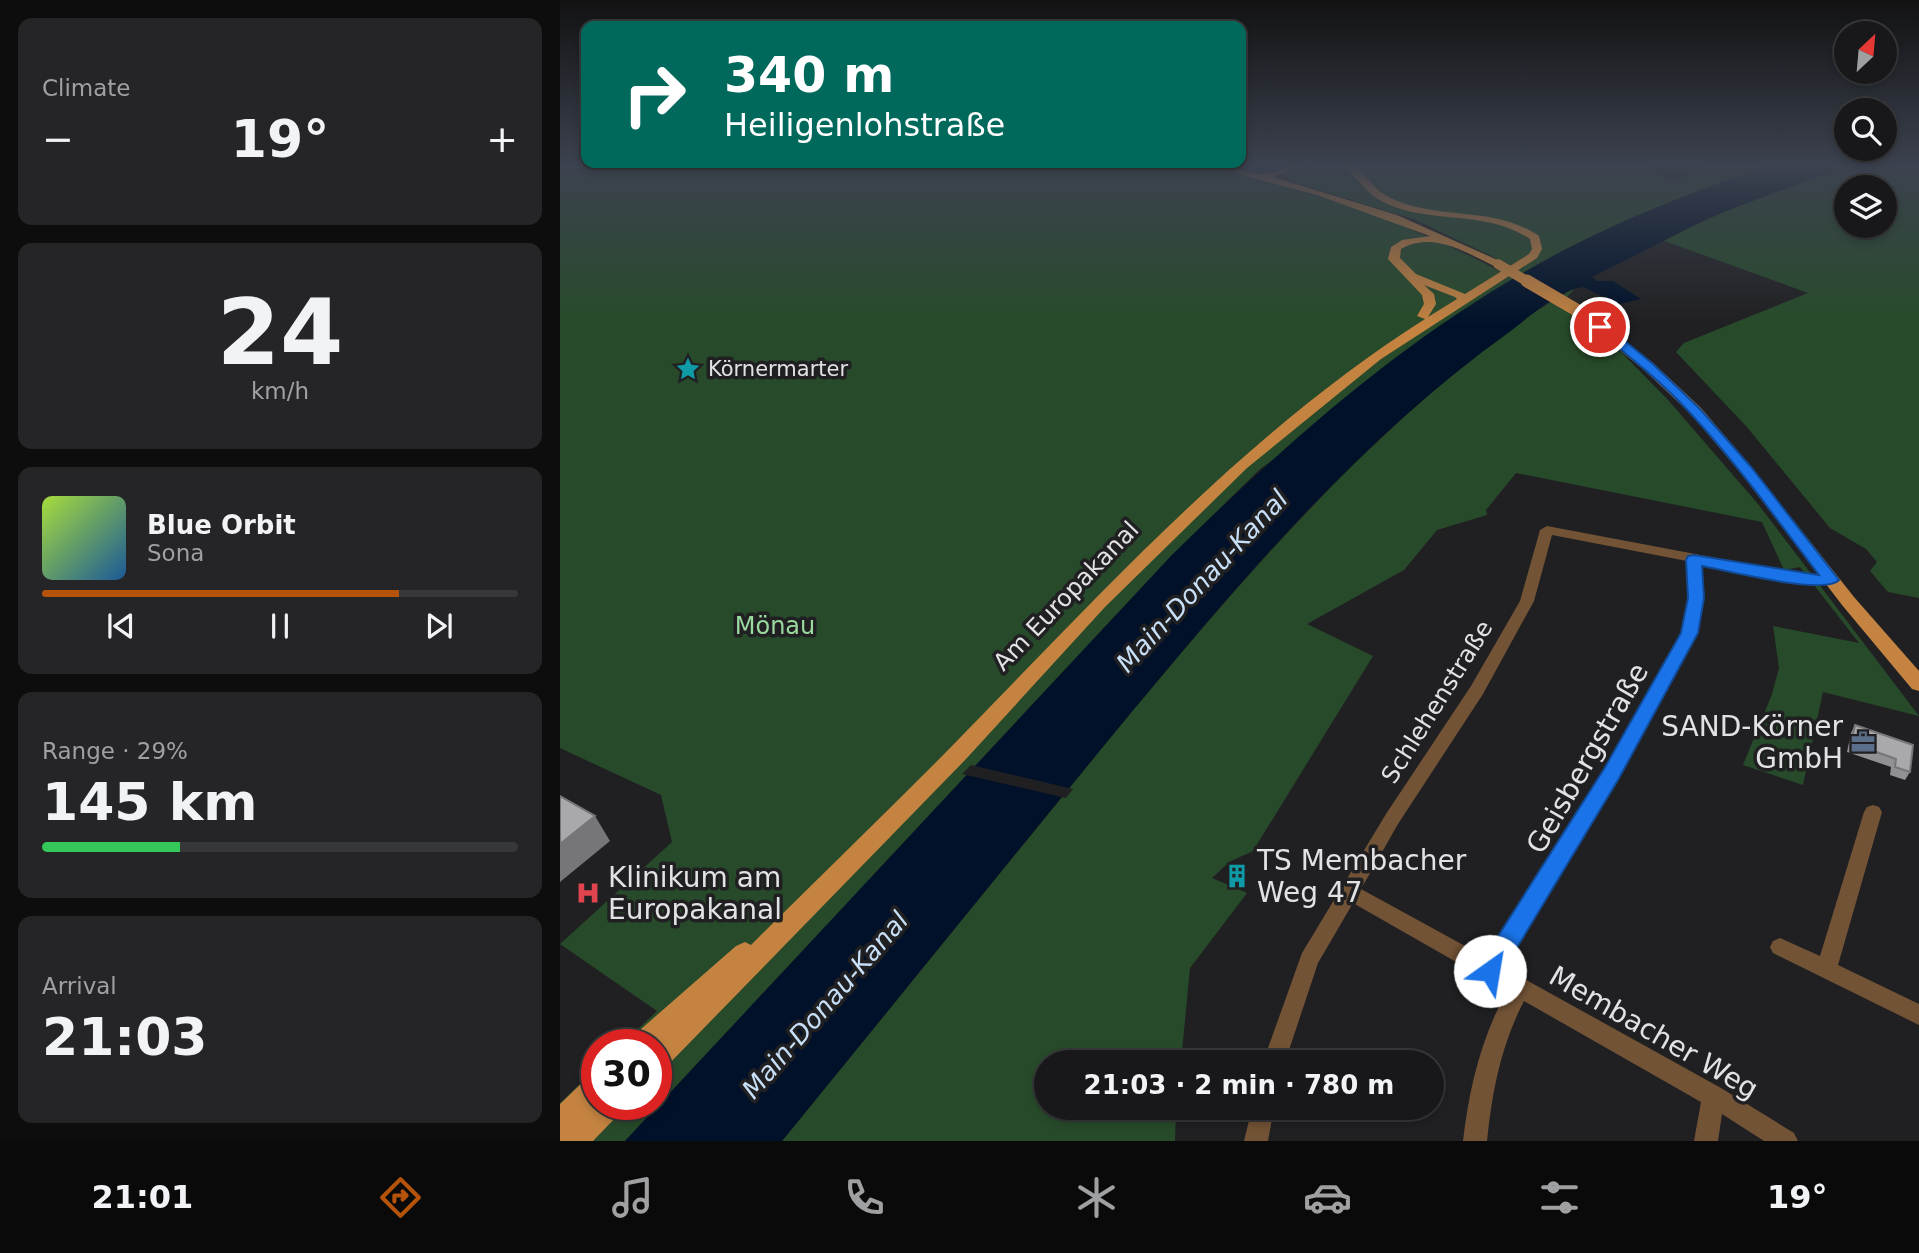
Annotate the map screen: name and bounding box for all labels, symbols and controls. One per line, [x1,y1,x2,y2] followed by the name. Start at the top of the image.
[1834,21,1897,84] north arrow
[1834,21,1897,238] map controls
[724,47,894,104] text: 340 m
[609,49,700,140] icon: right
[42,75,131,101] text: Climate
[1834,98,1897,161] button: search
[724,106,1005,144] text: Heiligenlohstraße
[231,109,329,169] text: 19°
[42,117,74,161] text: −
[486,117,518,161] text: +
[1834,175,1897,238] button: layers
[217,280,343,385] text: 24
[1570,297,1630,357] pin
[1581,308,1619,346] icon: arrive
[674,355,702,383] place icon: Körnermarter
[708,357,848,381] place label: Körnermarter
[251,378,309,404] text: km/h
[1110,483,1294,678] water label: Main-Donau-Kanal
[147,510,296,540] text: Blue Orbit
[988,516,1144,676] street label: Am Europakanal
[147,540,204,566] text: Sona
[102,607,140,645] icon: previous
[261,607,299,645] icon: pause
[420,607,458,645] icon: next
[735,612,815,640] park label: Mönau
[1376,615,1498,789] street label: Schlehenstraße
[1520,657,1655,859] street label: Geisbergstraße
[1661,710,1843,775] place label: SAND-Körner GmbH
[1849,728,1877,756] office icon: SAND-Körner GmbH
[42,738,188,764] text: Range · 29%
[42,772,257,832] text: 145 km
[1256,844,1467,909] place label: TS Membacher Weg 47
[608,861,782,926] place label: Klinikum am Europakanal
[1223,862,1251,890] building icon: TS Membacher Weg 47
[574,879,602,907] hospital icon: Klinikum am Europakanal
[736,905,915,1104] water label: Main-Donau-Kanal
[1453,934,1527,1008] position arrow
[1544,959,1764,1106] street label: Membacher Weg
[42,973,117,999] text: Arrival
[42,1007,208,1067] text: 21:03
[581,1029,672,1120] speed limit sign: 30
[1084,1070,1394,1100] text: 21:03 · 2 min · 780 m
[376,1173,425,1222] icon: directions
[608,1173,657,1222] icon: music
[840,1173,889,1222] icon: phone
[1072,1173,1121,1222] icon: climate
[1303,1173,1352,1222] icon: car
[1535,1173,1584,1222] icon: filters
[91,1178,193,1216] text: 21:01
[1767,1178,1827,1216] text: 19°

